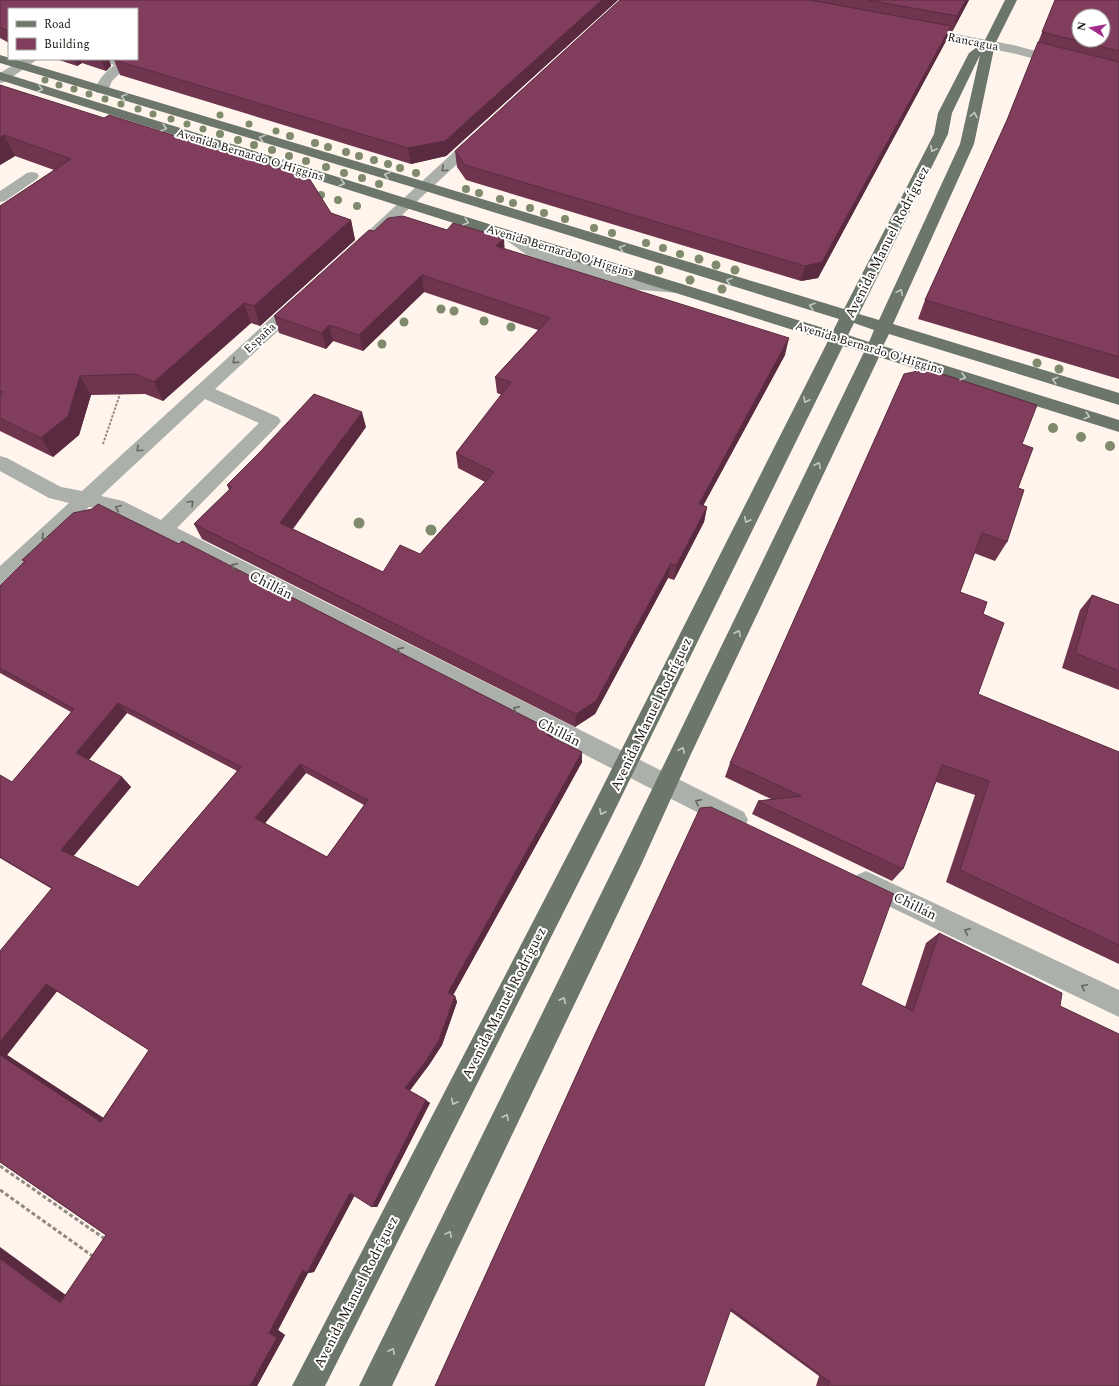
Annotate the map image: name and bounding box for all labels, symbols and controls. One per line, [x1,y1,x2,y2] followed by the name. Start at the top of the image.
[8,8,138,60] legend
[1071,8,1111,48] north arrow
[44,15,71,34] text: Road
[1072,20,1091,32] text: N
[946,28,1000,56] street label: Rancagua
[44,35,90,54] text: Building
[36,84,43,93] one-way arrow
[121,93,128,102] one-way arrow
[969,112,977,118] one-way arrow
[161,123,168,132] one-way arrow
[174,123,326,187] street label: Avenida Bernardo O'Higgins
[259,134,266,143] one-way arrow
[931,145,938,153] one-way arrow
[839,162,935,322] street label: Avenida Manuel Rodríguez
[441,164,449,172] one-way arrow
[384,171,391,180] one-way arrow
[338,178,345,187] one-way arrow
[462,217,469,226] one-way arrow
[484,219,636,283] street label: Avenida Bernardo O'Higgins
[619,244,626,253] one-way arrow
[725,277,732,285] one-way arrow
[895,288,903,296] one-way arrow
[809,302,816,311] one-way arrow
[793,316,945,380] street label: Avenida Bernardo O'Higgins
[239,318,281,358] street label: España
[232,357,240,364] one-way arrow
[959,372,966,381] one-way arrow
[1052,376,1059,385] one-way arrow
[803,396,811,404] one-way arrow
[1083,411,1090,420] one-way arrow
[136,445,144,452] one-way arrow
[813,462,821,470] one-way arrow
[186,500,194,507] one-way arrow
[115,505,123,513] one-way arrow
[744,515,752,523] one-way arrow
[41,533,48,540] one-way arrow
[231,564,239,571] one-way arrow
[246,565,296,605] street label: Chillán
[733,629,741,637] one-way arrow
[605,634,697,794] street label: Avenida Manuel Rodríguez
[397,648,405,655] one-way arrow
[513,707,520,714] one-way arrow
[534,712,584,752] street label: Chillán
[677,747,685,754] one-way arrow
[695,799,702,807] one-way arrow
[600,808,607,815] one-way arrow
[890,887,940,925] street label: Chillán
[456,923,552,1083] street label: Avenida Manuel Rodríguez
[963,928,971,936] one-way arrow
[1081,984,1088,992] one-way arrow
[558,997,565,1004] one-way arrow
[451,1098,458,1106] one-way arrow
[501,1114,509,1121] one-way arrow
[308,1212,404,1372] street label: Avenida Manuel Rodríguez
[444,1231,452,1238] one-way arrow
[387,1348,395,1355] one-way arrow

